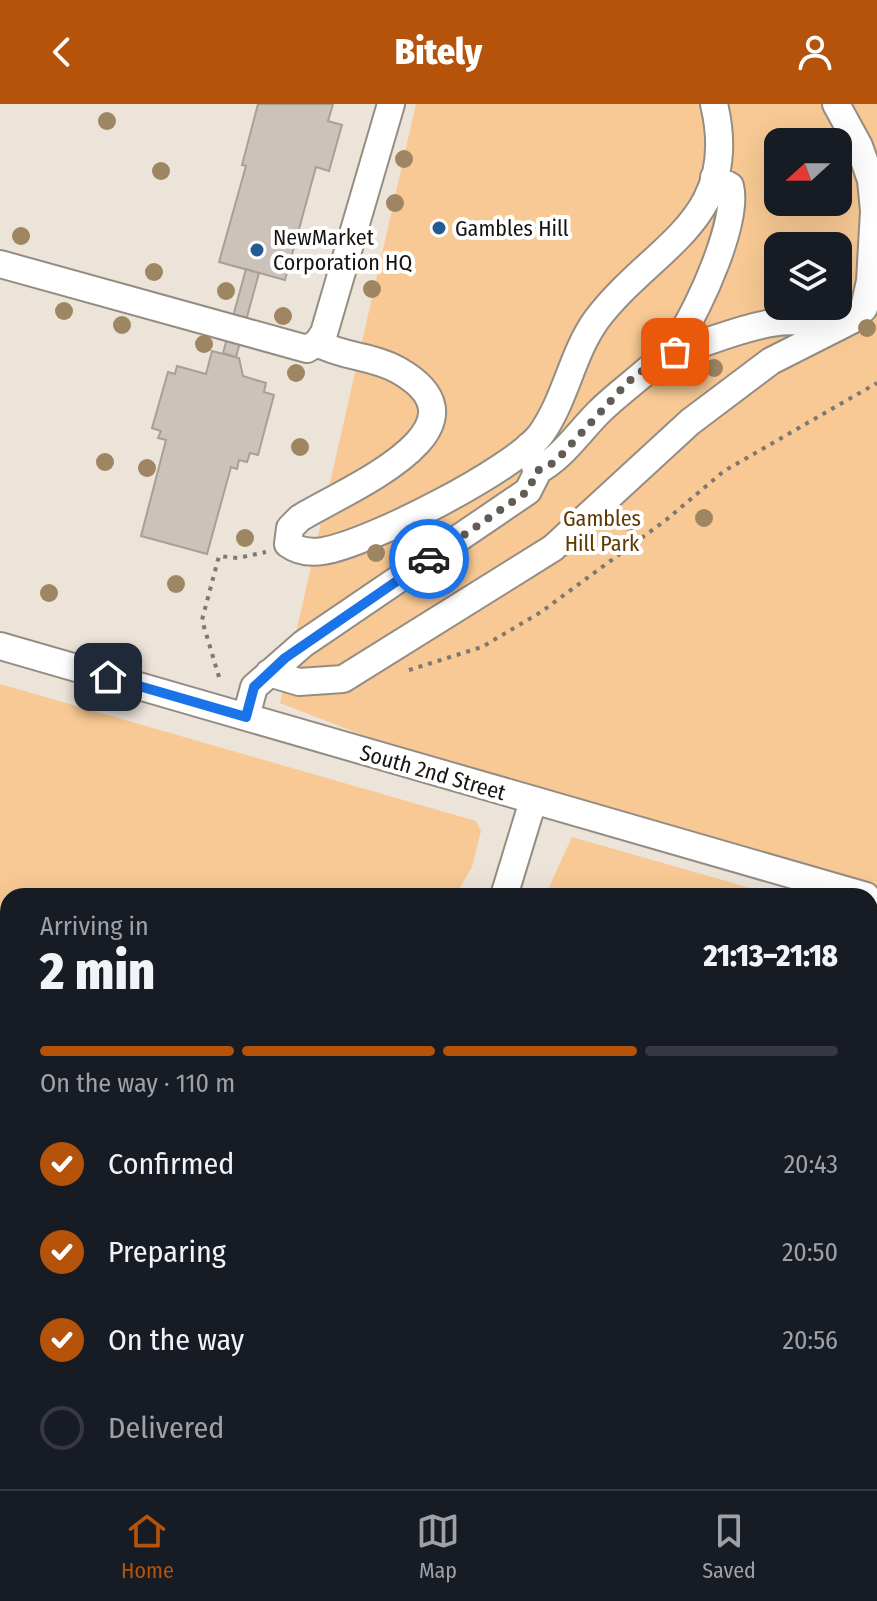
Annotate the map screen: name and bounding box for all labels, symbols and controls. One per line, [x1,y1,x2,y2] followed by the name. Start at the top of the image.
[40,30,84,74] icon: back
[395,30,482,74] text: Bitely
[793,30,837,74] icon: person
[764,128,852,216] north arrow
[764,128,852,320] map controls
[455,215,569,242] place label: Gambles Hill
[430,219,448,237] marker: Gambles Hill
[273,224,412,276] place label: NewMarket Corporation HQ
[764,232,852,320] button: layers
[248,241,266,259] marker: NewMarket Corporation HQ
[641,318,709,386] pin
[653,330,697,374] icon: bag
[563,505,641,557] park label: Gambles Hill Park
[389,519,469,599] courier
[407,537,451,581] icon: car
[74,643,142,711] pin
[86,655,130,699] icon: home
[357,739,510,806] street label: South 2nd Street
[40,911,149,942] text: Arriving in
[703,938,838,974] text: 21:13–21:18
[40,940,155,1003] text: 2 min
[40,1068,235,1099] text: On the way · 110 m
[40,1142,84,1186] icon: check
[108,1146,234,1182] text: Confirmed
[784,1149,838,1180] text: 20:43
[40,1230,84,1274] icon: check
[108,1234,226,1270] text: Preparing
[782,1237,838,1268] text: 20:50
[40,1318,84,1362] icon: check
[108,1322,244,1358] text: On the way
[783,1325,838,1356] text: 20:56
[108,1410,224,1446] text: Delivered
[121,1509,174,1584] tab: Home
[416,1509,460,1584] tab: Map
[702,1509,756,1584] tab: Saved

